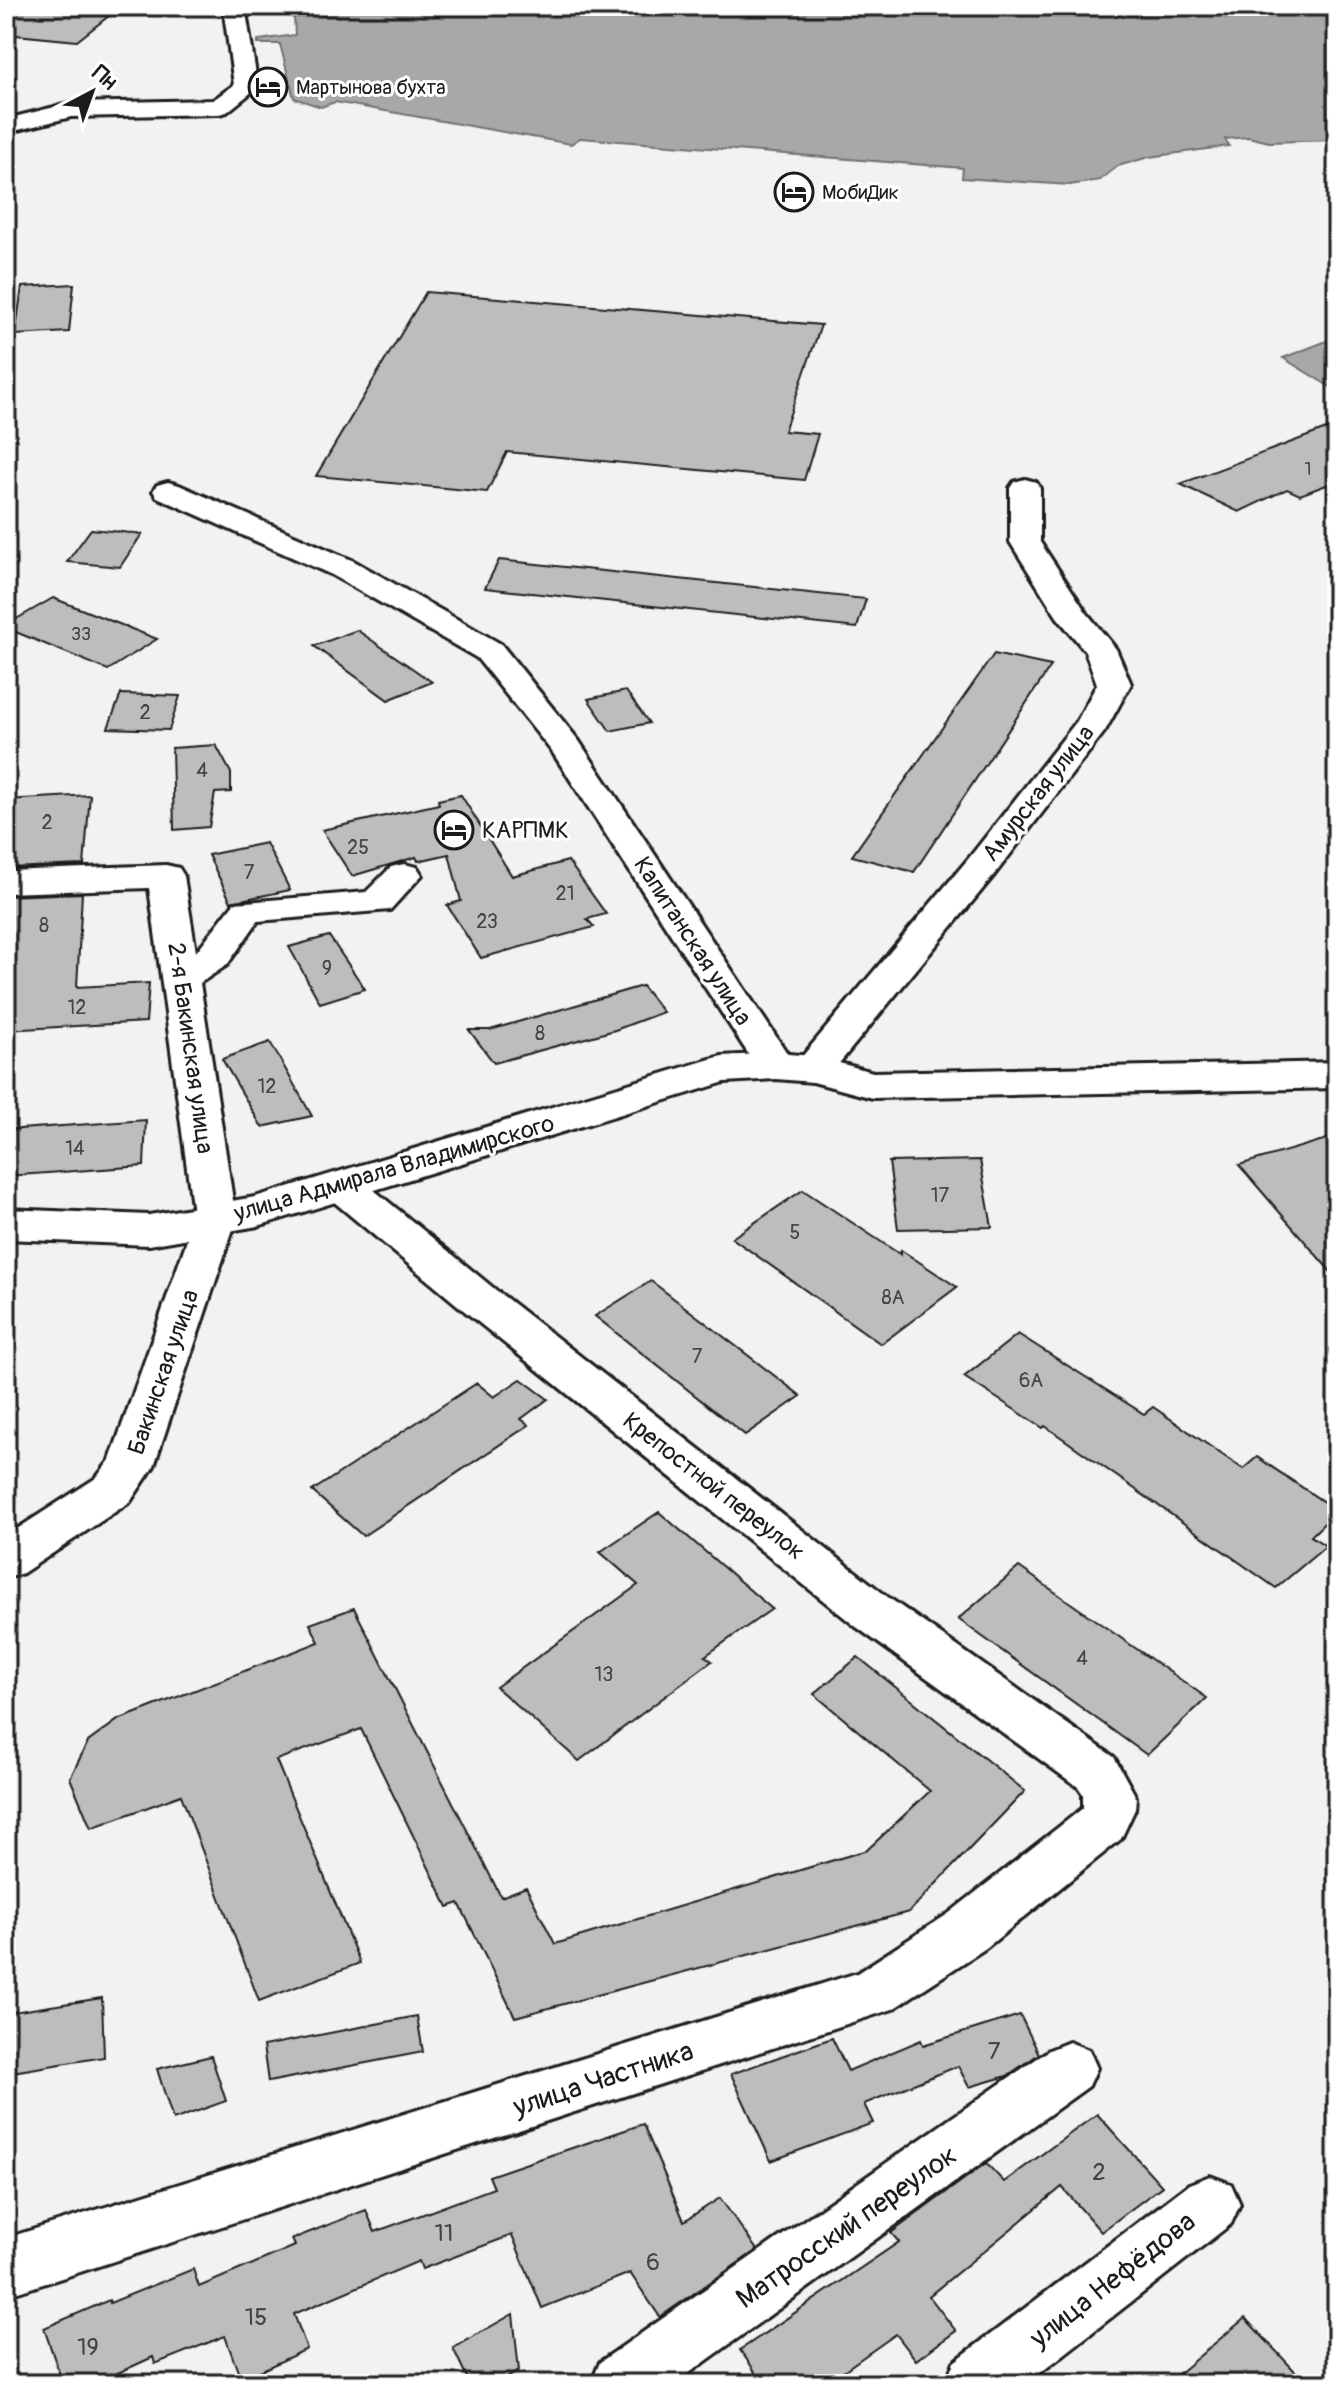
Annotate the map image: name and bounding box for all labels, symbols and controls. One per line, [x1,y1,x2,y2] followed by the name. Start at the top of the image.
[52,52,132,132] north arrow
[86,59,123,96] text: Пн
[247,66,289,108] hotel icon: Мартынова бухта
[296,75,446,100] place label: Мартынова бухта
[773,171,815,213] hotel icon: МобиДик
[822,180,899,205] place label: МобиДик
[1304,458,1312,481] house number: 1
[71,623,91,646] house number: 33
[139,700,151,725] house number: 2
[976,719,1101,867] street label: Амурская улица
[196,758,208,783] house number: 4
[433,809,475,851] hotel icon: КАРПМК
[41,810,53,835] house number: 2
[482,816,569,845] place label: КАРПМК
[347,835,369,860] house number: 25
[627,852,758,1031] street label: Капитанская улица
[244,860,255,885] house number: 7
[556,881,575,906] house number: 21
[476,909,498,934] house number: 23
[39,913,49,938] house number: 8
[161,941,220,1155] street label: 2-я Бакинская улица
[322,956,332,981] house number: 9
[68,995,87,1020] house number: 12
[535,1021,545,1046] house number: 8
[258,1074,277,1099] house number: 12
[230,1109,558,1228] street label: улица Адмирала Владимирского
[65,1136,85,1161] house number: 14
[931,1183,950,1208] house number: 17
[790,1220,800,1245] house number: 5
[881,1285,905,1310] house number: 8А
[122,1286,205,1458] street label: Бакинская улица
[692,1344,703,1369] house number: 7
[1019,1368,1043,1393] house number: 6А
[617,1406,810,1566] street label: Крепостной переулок
[1076,1646,1088,1671] house number: 4
[595,1662,613,1687] house number: 13
[508,2034,698,2125] street label: улица Частника
[988,2037,1001,2066] house number: 7
[730,2138,964,2317] street label: Матросский переулок
[1092,2158,1106,2187] house number: 2
[1022,2205,1203,2356] street label: улица Нефёдова
[435,2219,453,2248] house number: 11
[646,2248,660,2277] house number: 6
[245,2303,267,2332] house number: 15
[77,2333,99,2362] house number: 19

